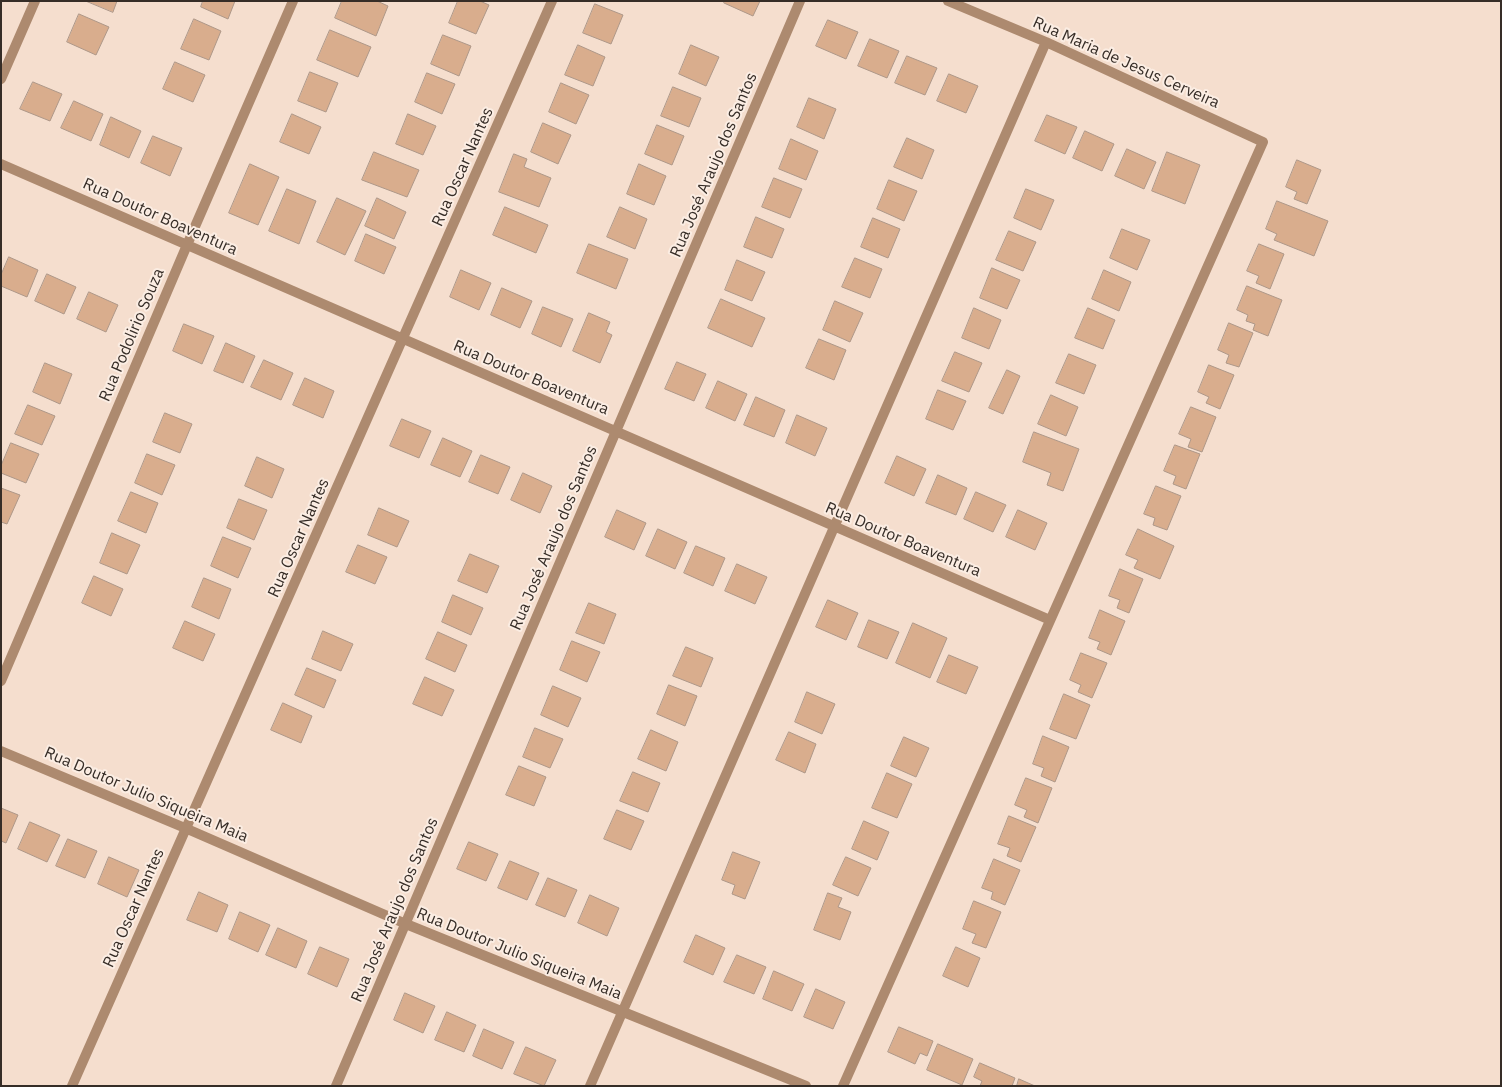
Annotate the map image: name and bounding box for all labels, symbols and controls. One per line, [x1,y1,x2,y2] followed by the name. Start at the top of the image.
[1030,13,1222,113] street label: Rua Maria de Jesus Cerveira
[666,70,762,260] street label: Rua José Araujo dos Santos
[428,105,498,229] street label: Rua Oscar Nantes
[80,174,240,260] street label: Rua Doutor Boaventura
[95,266,169,404] street label: Rua Podolirio Souza
[450,337,612,419] street label: Rua Doutor Boaventura
[506,443,602,633] street label: Rua José Araujo dos Santos
[264,476,334,600] street label: Rua Oscar Nantes
[822,499,984,581] street label: Rua Doutor Boaventura
[41,743,251,847] street label: Rua Doutor Julio Siqueira Maia
[347,815,443,1005] street label: Rua José Araujo dos Santos
[99,846,169,970] street label: Rua Oscar Nantes
[414,904,624,1004] street label: Rua Doutor Julio Siqueira Maia

